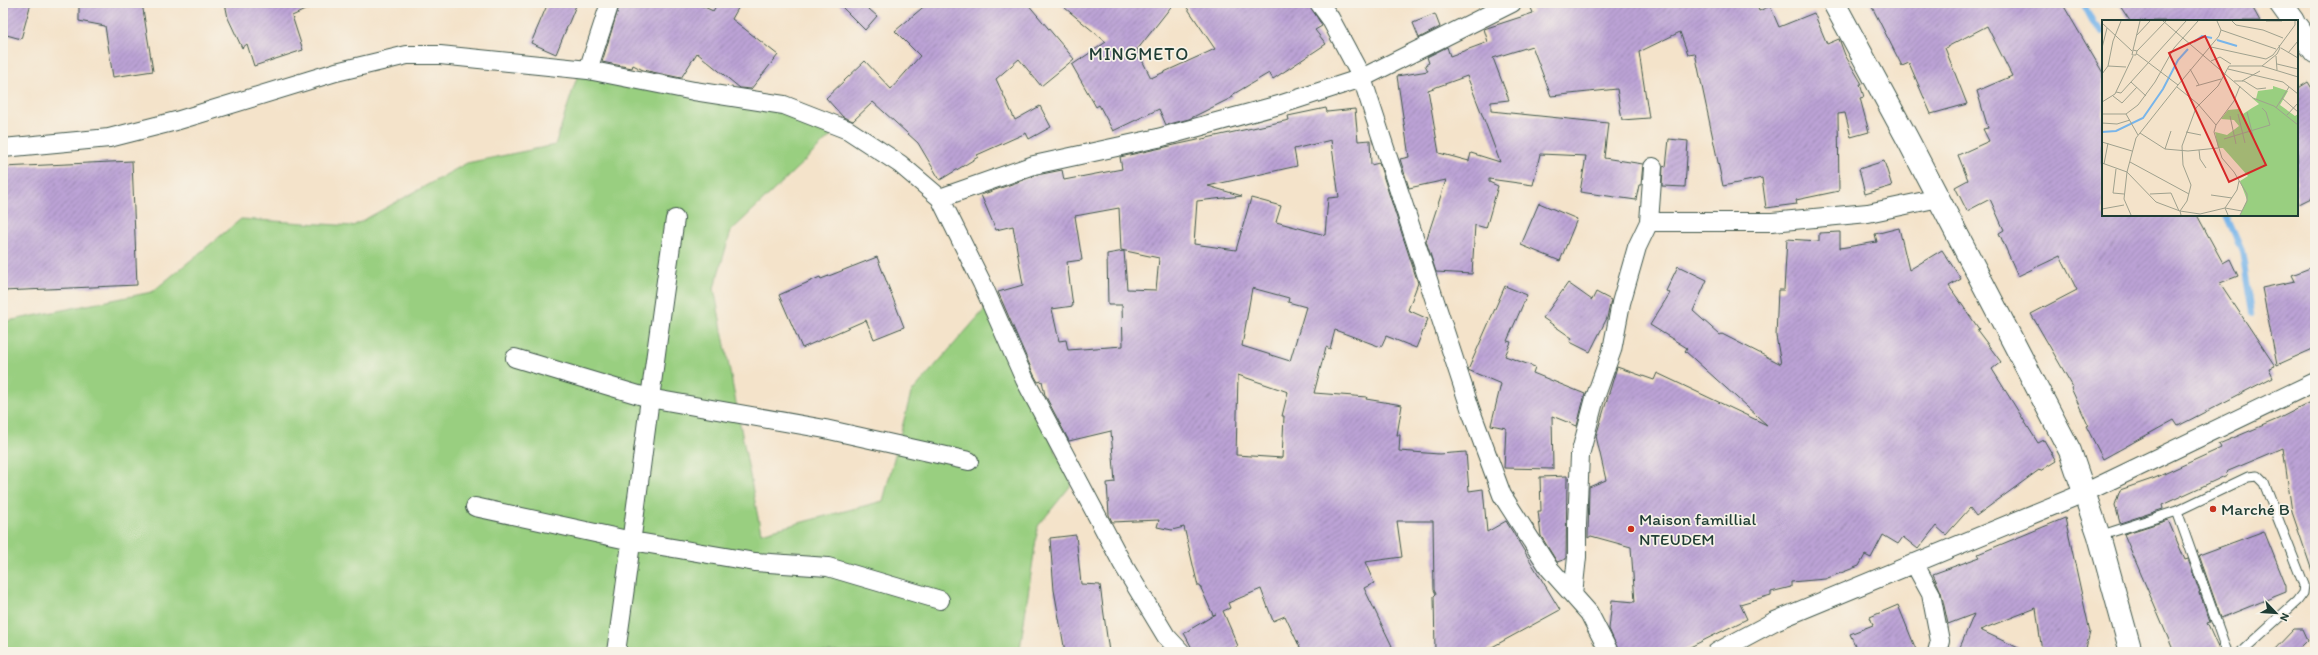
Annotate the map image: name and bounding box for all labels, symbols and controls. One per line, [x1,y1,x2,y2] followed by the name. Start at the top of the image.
[2102,20,2298,216] inset map
[1089,43,1189,65] district label: MINGMETO
[2221,499,2290,519] place label: Marché B
[2208,504,2218,514] marker: Marché B
[1639,509,1756,549] place label: Maison famillial NTEUDEM
[1626,524,1636,534] marker: Maison famillial NTEUDEM
[2256,593,2296,633] north arrow
[2277,611,2292,623] text: N

